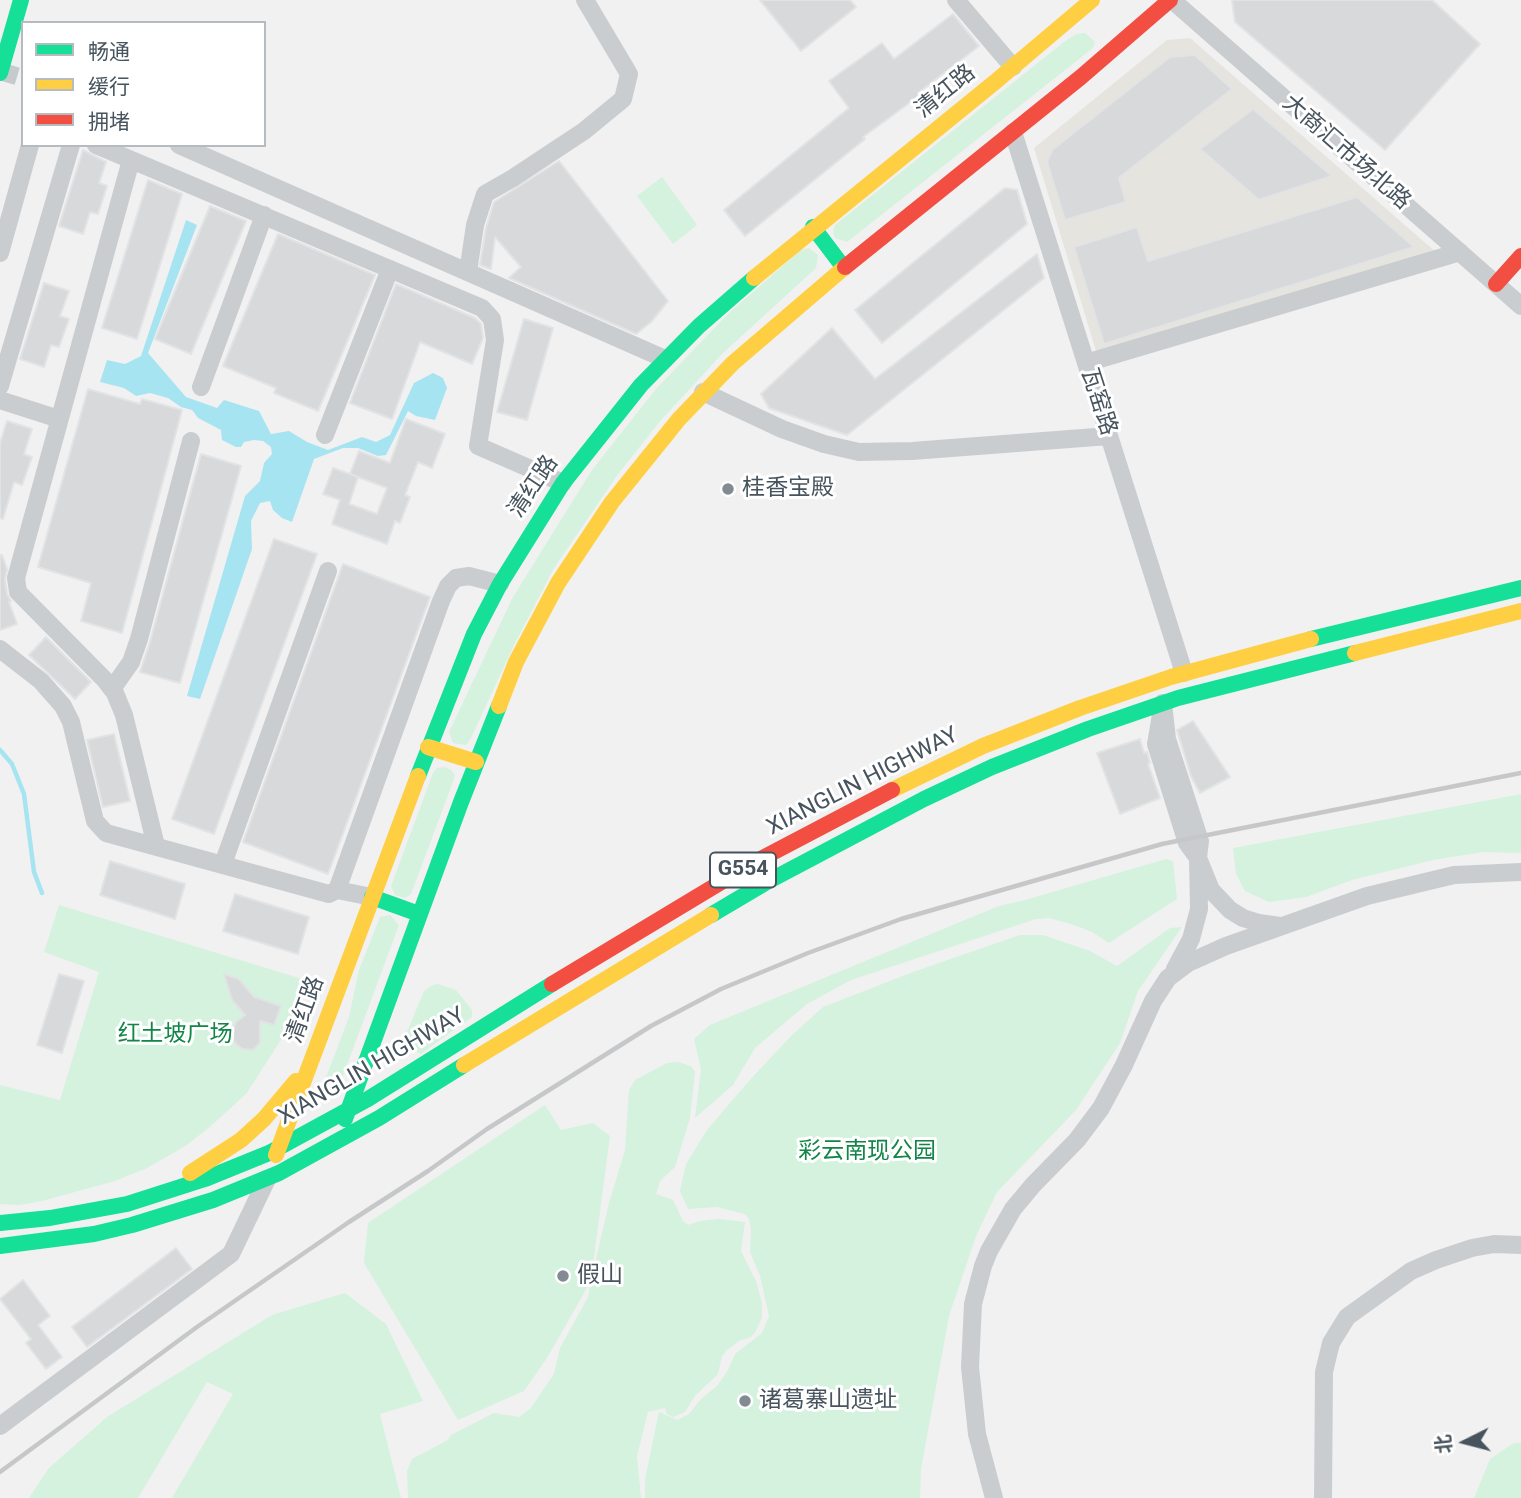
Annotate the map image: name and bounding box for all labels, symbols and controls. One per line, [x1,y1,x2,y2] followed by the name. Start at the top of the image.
[21,21,266,147] legend
[88,40,130,64] text: 畅通
[911,60,981,124] street label: 清红路
[88,75,130,99] text: 缓行
[1276,90,1416,216] street label: 大商汇市场北路
[88,110,130,134] text: 拥堵
[1074,365,1122,439] street label: 瓦窑路
[503,451,565,523] street label: 清红路
[742,475,834,503] place label: 桂香宝殿
[720,481,736,497] marker: 桂香宝殿
[763,722,963,842] street label: XIANGLIN HIGHWAY
[710,852,776,888] road number: G554
[281,973,331,1047] street label: 清红路
[274,1002,470,1132] street label: XIANGLIN HIGHWAY
[118,1021,232,1049] park label: 红土坡广场
[798,1138,936,1166] park label: 彩云南现公园
[577,1262,623,1290] place label: 假山
[555,1268,571,1284] marker: 假山
[759,1387,897,1415] place label: 诸葛寨山遗址
[737,1393,753,1409] marker: 诸葛寨山遗址
[1430,1407,1500,1477] north arrow
[1431,1434,1456,1455] text: 北

